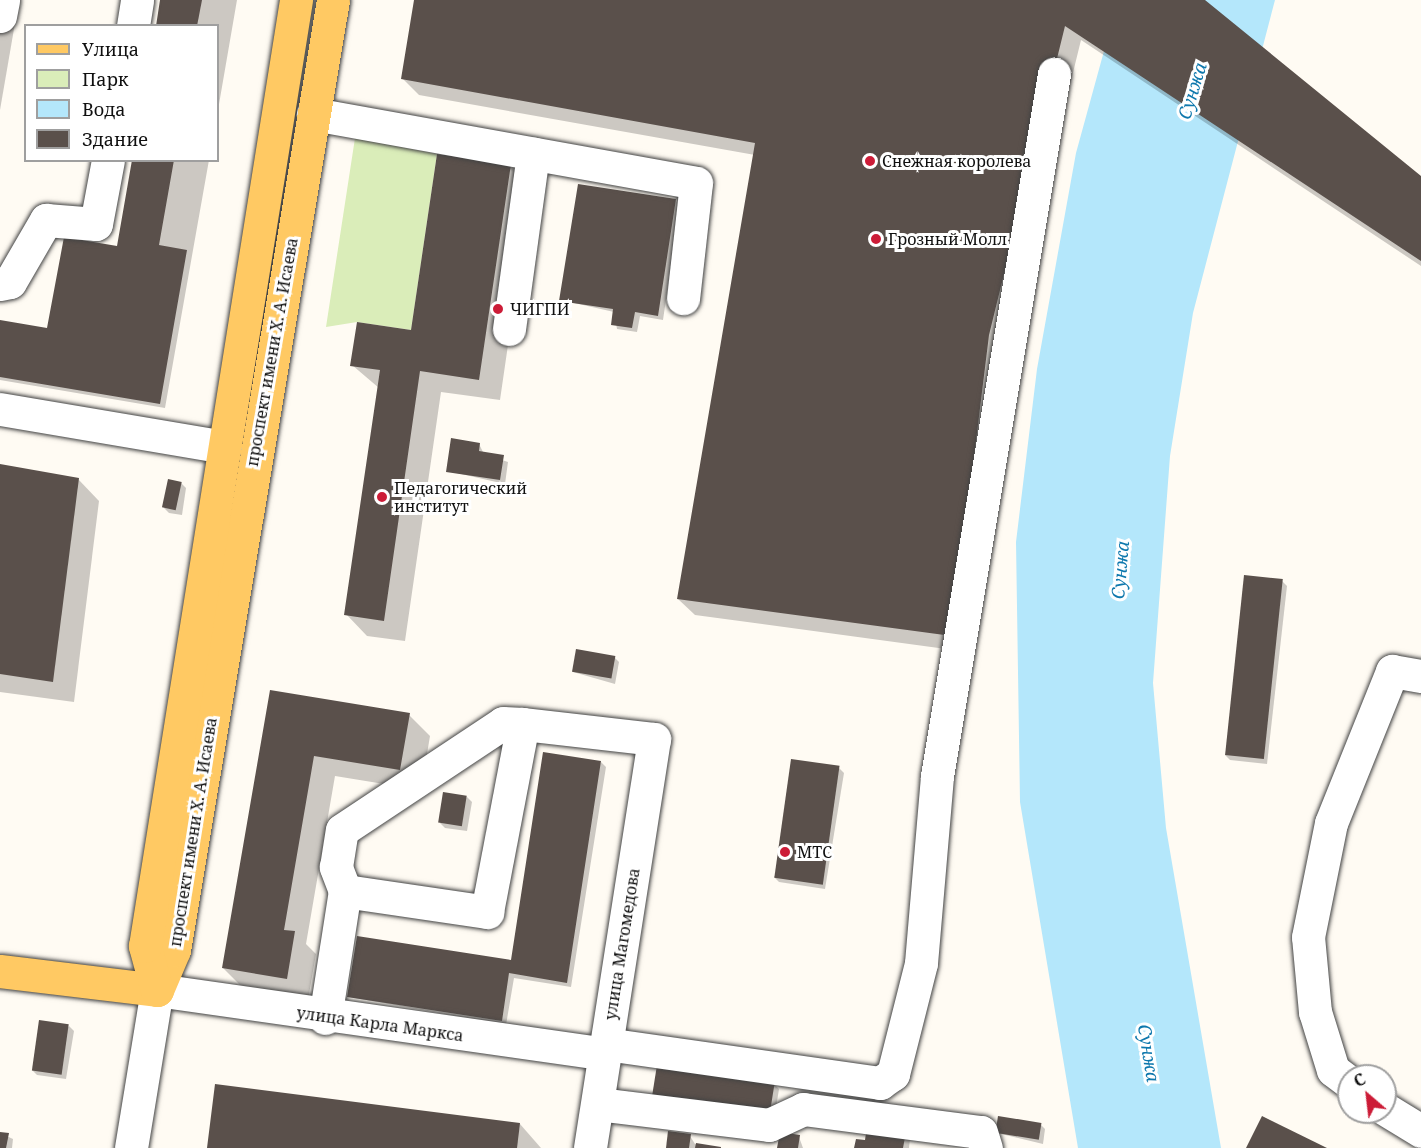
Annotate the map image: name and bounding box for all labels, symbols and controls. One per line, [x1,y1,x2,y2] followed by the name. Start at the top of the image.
[24,24,219,162] legend
[82,37,139,61] text: Улица
[1173,60,1211,122] water label: Сунжа
[82,67,129,91] text: Парк
[82,97,126,121] text: Вода
[82,127,148,151] text: Здание
[882,151,1031,171] place label: Снежная королева
[863,154,877,168] marker: Снежная королева
[888,229,1007,249] place label: Грозный Молл
[869,232,883,246] marker: Грозный Молл
[242,236,302,468] street label: проспект имени Х. А. Исаева
[510,299,570,319] place label: ЧИГПИ
[491,302,505,316] marker: ЧИГПИ
[394,478,527,516] place label: Педагогический институт
[375,490,389,504] marker: Педагогический институт
[1107,540,1133,600] water label: Сунжа
[165,716,221,948] street label: проспект имени Х. А. Исаева
[797,842,832,862] place label: МТС
[778,845,792,859] marker: МТС
[600,867,644,1021] street label: улица Магомедова
[295,1003,465,1045] street label: улица Карла Маркса
[1134,1022,1164,1084] water label: Сунжа
[1337,1064,1397,1124] north arrow
[1350,1068,1369,1092] text: С

